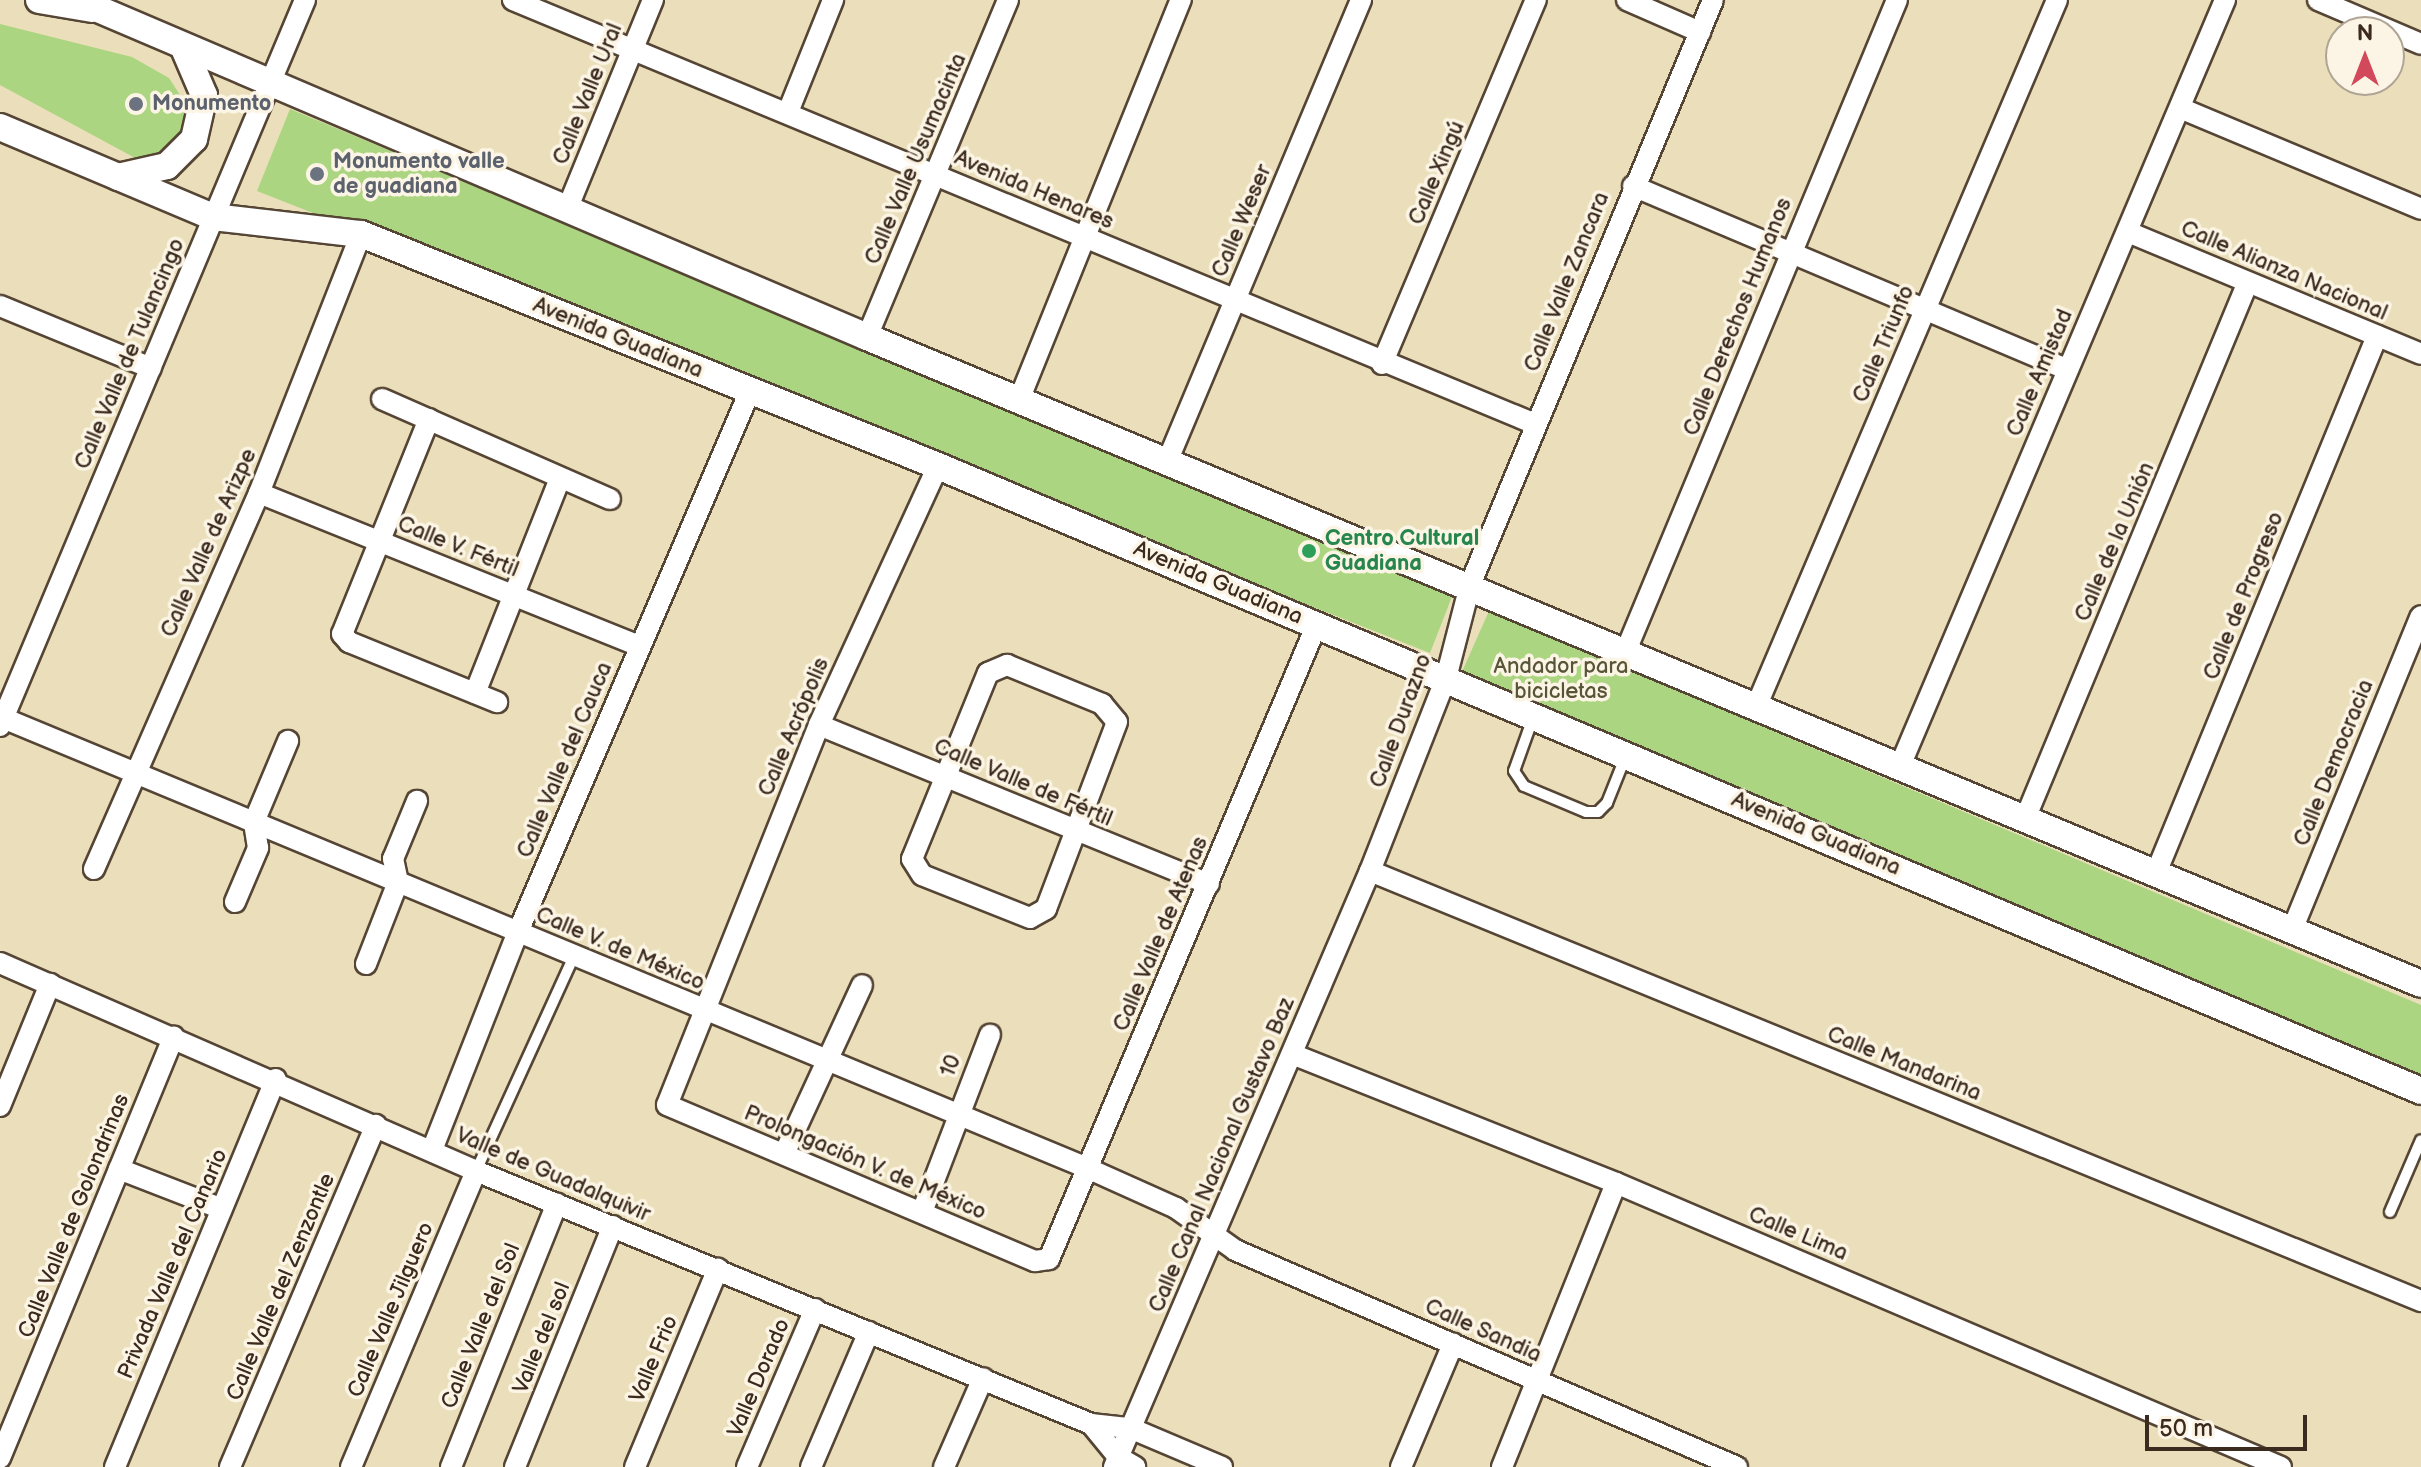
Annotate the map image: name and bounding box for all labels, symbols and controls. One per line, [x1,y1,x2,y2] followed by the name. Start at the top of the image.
[2325,16,2405,96] north arrow
[548,19,628,169] street label: Calle Valle Ural
[2357,20,2373,47] text: N
[859,49,973,269] street label: Calle Valle Usumacinta
[152,91,271,117] place label: Monumento
[127,95,145,113] marker: Monumento
[1403,117,1471,229] street label: Calle Xingú
[951,145,1117,235] street label: Avenida Henares
[333,148,505,200] place label: Monumento valle de guadiana
[1206,160,1278,282] street label: Calle Weser
[308,165,326,183] marker: Monumento valle de guadiana
[1519,188,1615,376] street label: Calle Valle Zancara
[1678,194,1798,440] street label: Calle Derechos Humanos
[2177,216,2391,326] street label: Calle Alianza Nacional
[69,234,191,474] street label: Calle Valle de Tulancingo
[1847,281,1921,407] street label: Calle Triunfo
[529,292,707,384] street label: Avenida Guadiana
[2001,305,2079,441] street label: Calle Amistad
[155,444,263,642] street label: Calle Valle de Arizpe
[2070,459,2160,625] street label: Calle de la Unión
[2198,508,2290,684] street label: Calle de Progreso
[393,511,523,583] street label: Calle V. Fértil
[1325,525,1479,576] place label: Centro Cultural Guadiana
[1130,535,1306,631] street label: Avenida Guadiana
[1300,542,1318,560] marker: Centro Cultural Guadiana
[1365,651,1437,791] street label: Calle Durazno
[1493,653,1629,704] park label: Andador para bicicletas
[753,654,835,800] street label: Calle Acrópolis
[512,658,618,862] street label: Calle Valle del Cauca
[2289,676,2379,850] street label: Calle Democracia
[929,733,1117,833] street label: Calle Valle de Fértil
[1728,786,1904,882] street label: Avenida Guadiana
[1108,832,1214,1036] street label: Calle Valle de Atenas
[531,901,709,997] street label: Calle V. de México
[1144,994,1300,1316] street label: Calle Canal Nacional Gustavo Baz
[1823,1021,1985,1107] street label: Calle Mandarina
[935,1051,967,1081] street label: 10
[13,1090,135,1342] street label: Calle Valle de Golondrinas
[740,1100,990,1226] street label: Prolongación V. de México
[452,1122,654,1228] street label: Valle de Guadalquivir
[112,1145,234,1383] street label: Privada Valle del Canario
[221,1169,341,1405] street label: Calle Valle del Zenzontle
[1744,1201,1852,1267] street label: Calle Lima
[342,1218,440,1402] street label: Calle Valle Jilguero
[436,1239,526,1413] street label: Calle Valle del Sol
[508,1278,576,1398] street label: Valle del sol
[1420,1293,1546,1369] street label: Calle Sandia
[624,1312,684,1406] street label: Valle Frio
[722,1315,796,1441] street label: Valle Dorado
[2149,1399,2311,1449] scale bar
[2159,1414,2213,1443] text: 50 m

